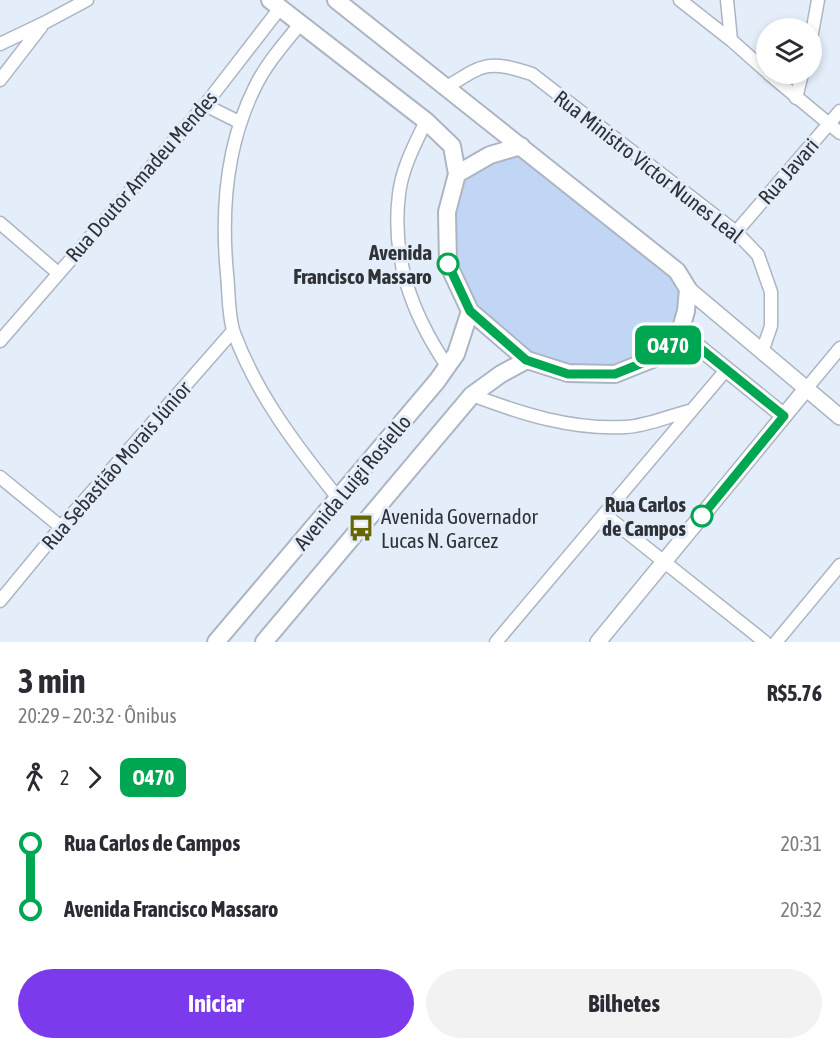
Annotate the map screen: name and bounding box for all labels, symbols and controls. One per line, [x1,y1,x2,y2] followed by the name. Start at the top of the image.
[756,18,822,84] map controls
[756,18,822,84] button: layers
[550,85,748,247] street label: Rua Ministro Victor Nunes Leal
[60,86,222,266] street label: Rua Doutor Amadeu Mendes
[753,133,823,209] street label: Rua Javari
[293,240,432,288] place label: Avenida Francisco Massaro
[437,253,459,275] marker: Avenida Francisco Massaro
[626,326,710,364] line badge: O470
[647,333,689,357] text: O470
[37,376,196,554] street label: Rua Sebastião Morais Júnior
[289,410,415,554] street label: Avenida Luigi Rosiello
[602,492,687,540] place label: Rua Carlos de Campos
[381,504,539,552] place label: Avenida Governador Lucas N. Garcez
[691,505,713,527] marker: Rua Carlos de Campos
[346,513,376,543] bus stop icon: Avenida Governador Lucas N. Garcez
[18,662,85,700] text: 3 min
[767,680,822,706] text: R$5.76
[18,704,177,727] text: 20:29 – 20:32 · Ônibus
[18,761,51,794] icon: walk
[78,761,111,794] icon: forward
[132,765,174,789] text: O470
[60,766,69,789] text: 2
[64,830,240,856] text: Rua Carlos de Campos
[780,832,822,855] text: 20:31
[64,896,278,922] text: Avenida Francisco Massaro
[780,898,822,921] text: 20:32
[18,969,414,1038] button: Iniciar
[426,969,822,1038] button: Bilhetes

